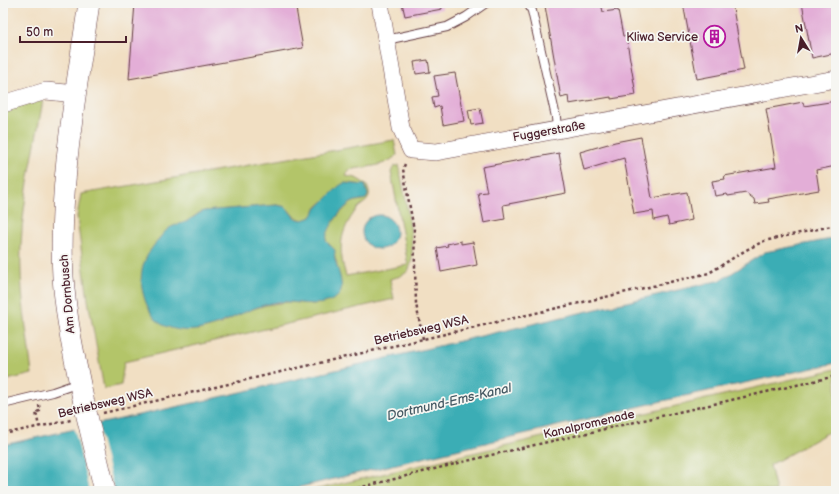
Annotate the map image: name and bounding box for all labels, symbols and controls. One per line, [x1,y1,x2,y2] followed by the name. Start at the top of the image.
[20,18,126,44] scale bar
[781,18,821,58] north arrow
[794,22,804,36] text: N
[701,24,727,50] building icon: Kliwa Service
[26,25,53,40] text: 50 m
[626,30,698,45] place label: Kliwa Service
[512,118,587,145] street label: Fuggerstraße
[57,253,78,334] street label: Am Dornbusch
[373,312,470,349] street label: Betriebsweg WSA
[385,380,514,424] water label: Dortmund-Ems-Kanal
[57,385,154,422] street label: Betriebsweg WSA
[542,407,636,442] street label: Kanalpromenade

